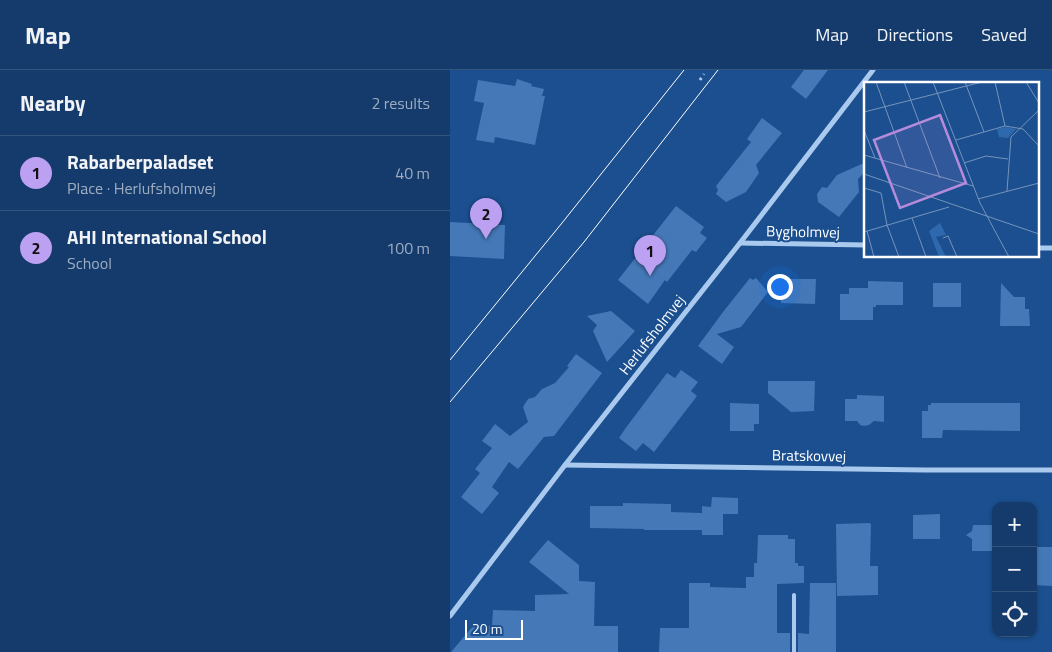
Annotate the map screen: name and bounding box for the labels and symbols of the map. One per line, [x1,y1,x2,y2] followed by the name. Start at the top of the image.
[864,82,1040,258] inset map
[470,198,502,239] pin: 2
[766,219,840,244] street label: Bygholmvej
[634,235,666,276] pin: 1
[767,274,793,300] your location
[613,290,690,380] street label: Herlufsholmvej
[772,443,846,468] street label: Bratskovvej
[465,617,522,640] scale bar

